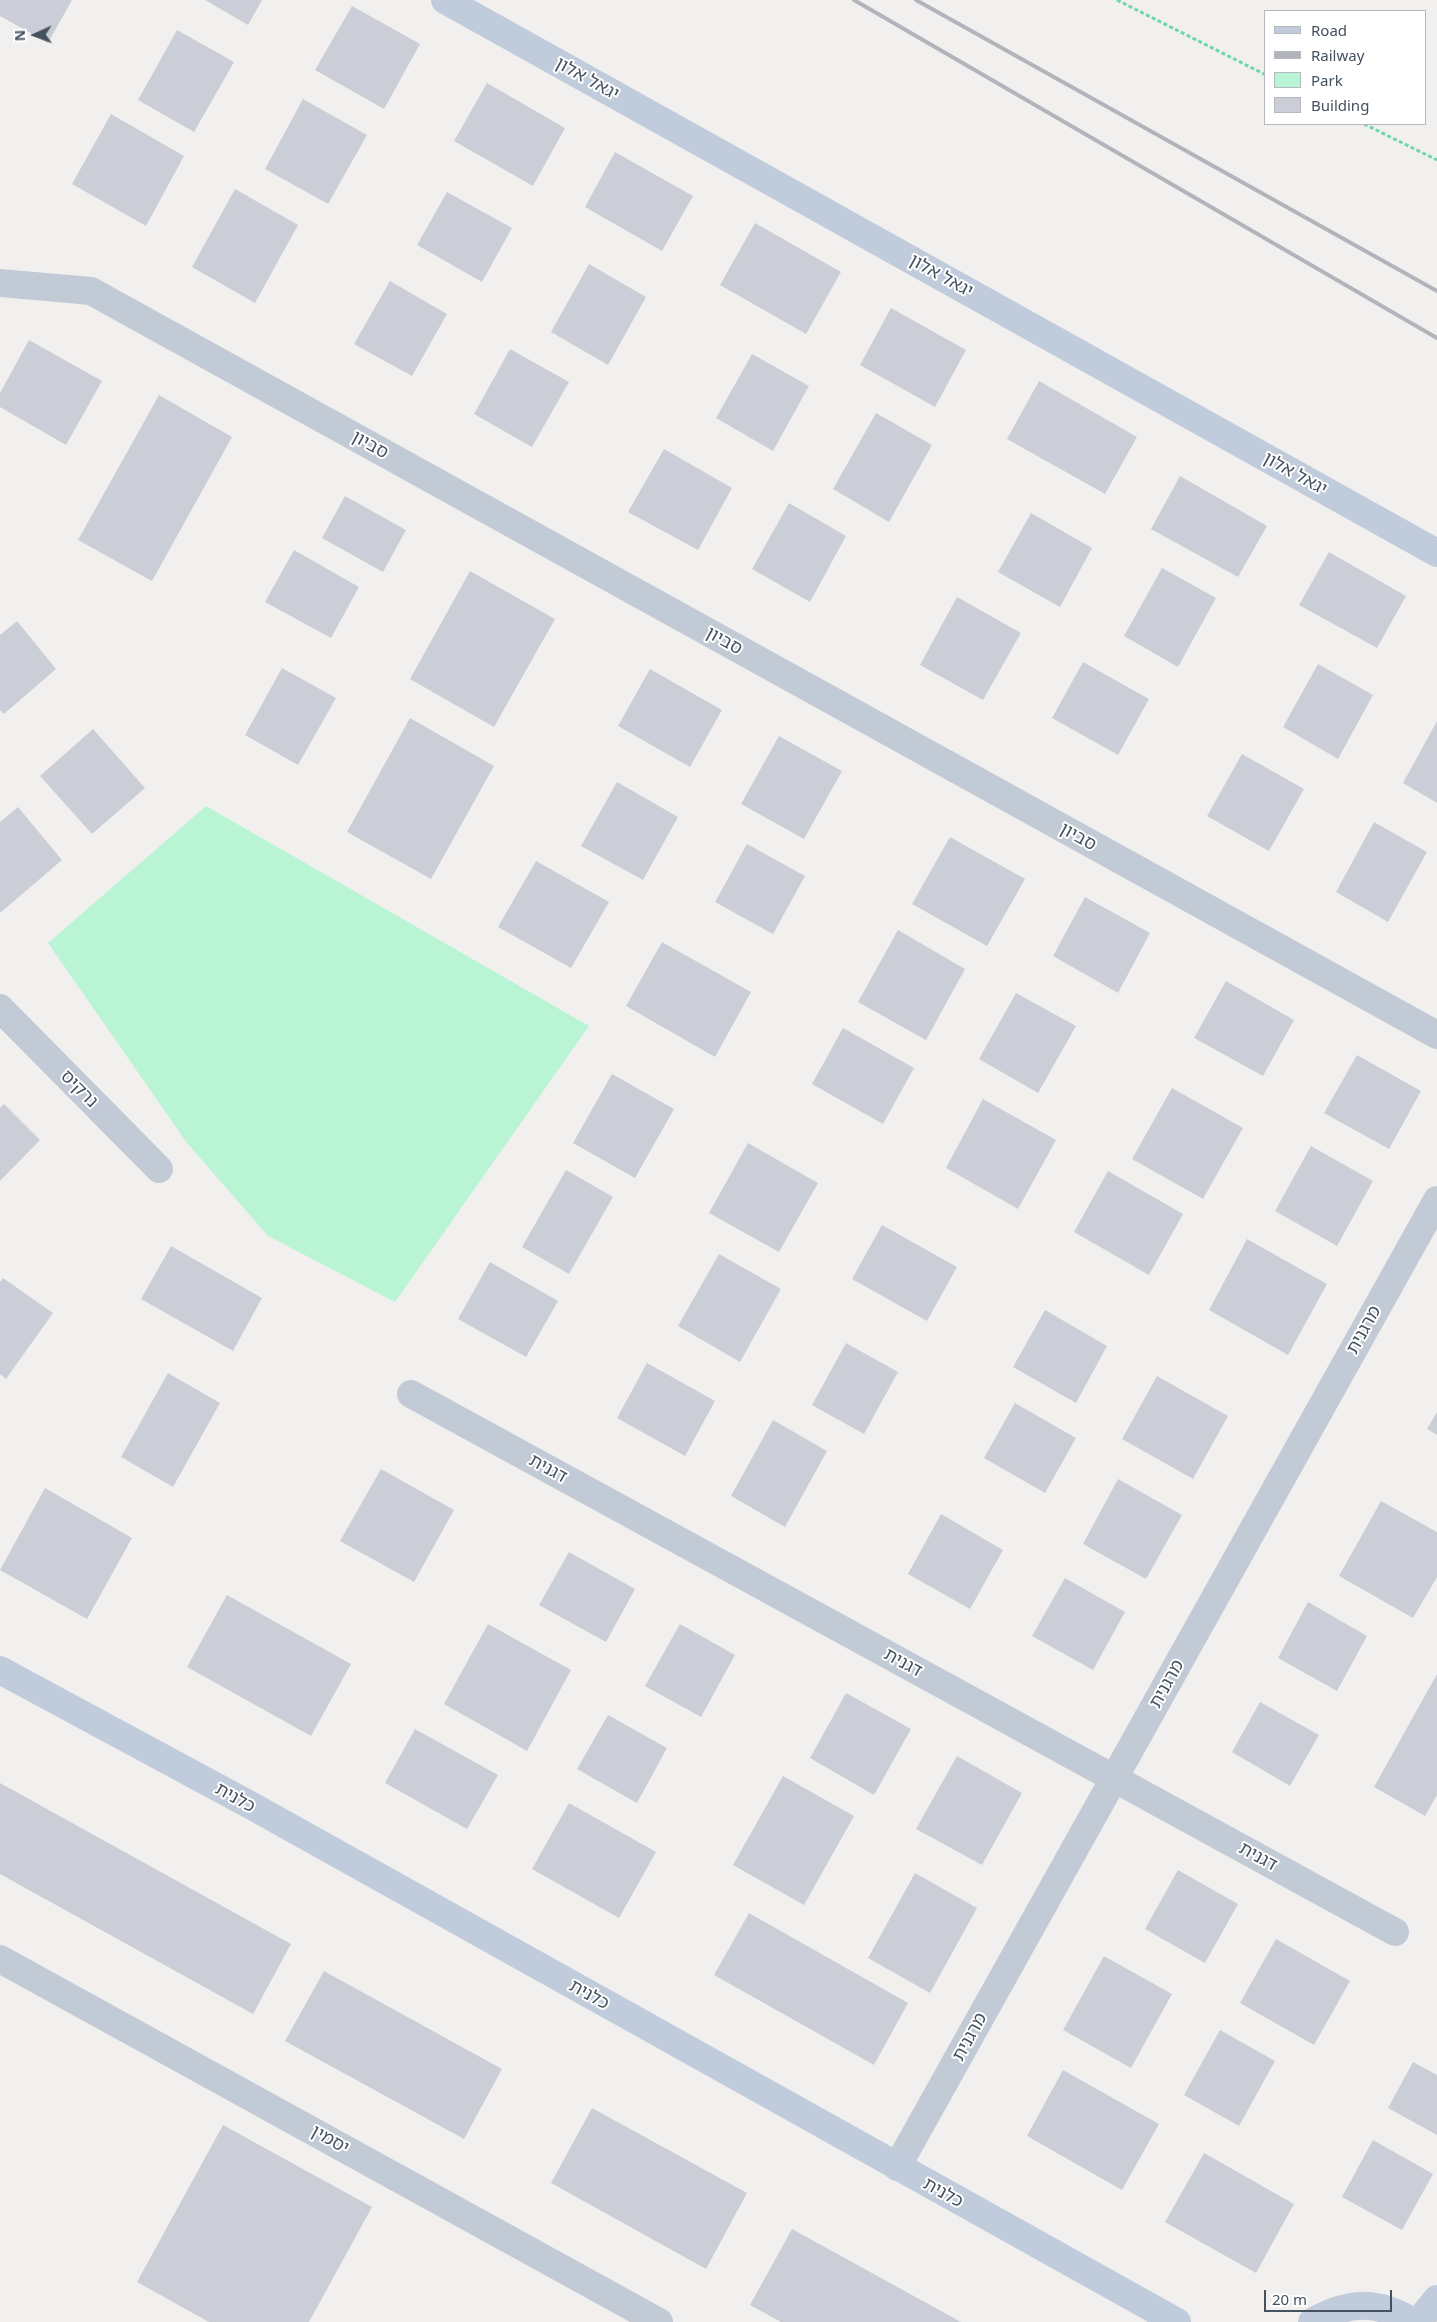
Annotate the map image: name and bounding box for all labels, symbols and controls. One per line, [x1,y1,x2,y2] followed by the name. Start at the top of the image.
[10,10,60,60] north arrow
[1264,10,1427,125] legend
[1311,20,1347,40] text: Road
[10,30,29,42] text: N
[1311,45,1364,65] text: Railway
[551,53,623,105] street label: יגאל אלון
[1311,70,1343,90] text: Park
[1311,95,1369,115] text: Building
[905,250,977,302] street label: יגאל אלון
[348,426,392,464] street label: סביון
[1259,448,1331,500] street label: יגאל אלון
[702,622,746,660] street label: סביון
[1056,818,1100,856] street label: סביון
[56,1066,102,1112] street label: נרקיס
[1342,1302,1386,1358] street label: מרגנית
[525,1450,571,1488] street label: דגנית
[880,1644,926,1682] street label: דגנית
[1145,1656,1189,1712] street label: מרגנית
[211,1778,259,1818] street label: כלנית
[1235,1838,1281,1876] street label: דגנית
[565,1975,613,2015] street label: כלנית
[948,2009,992,2065] street label: מרגנית
[307,2121,353,2159] street label: יסמין
[919,2173,967,2213] street label: כלנית
[1267,2280,1394,2312] scale bar
[1272,2289,1307,2309] text: 20 m

